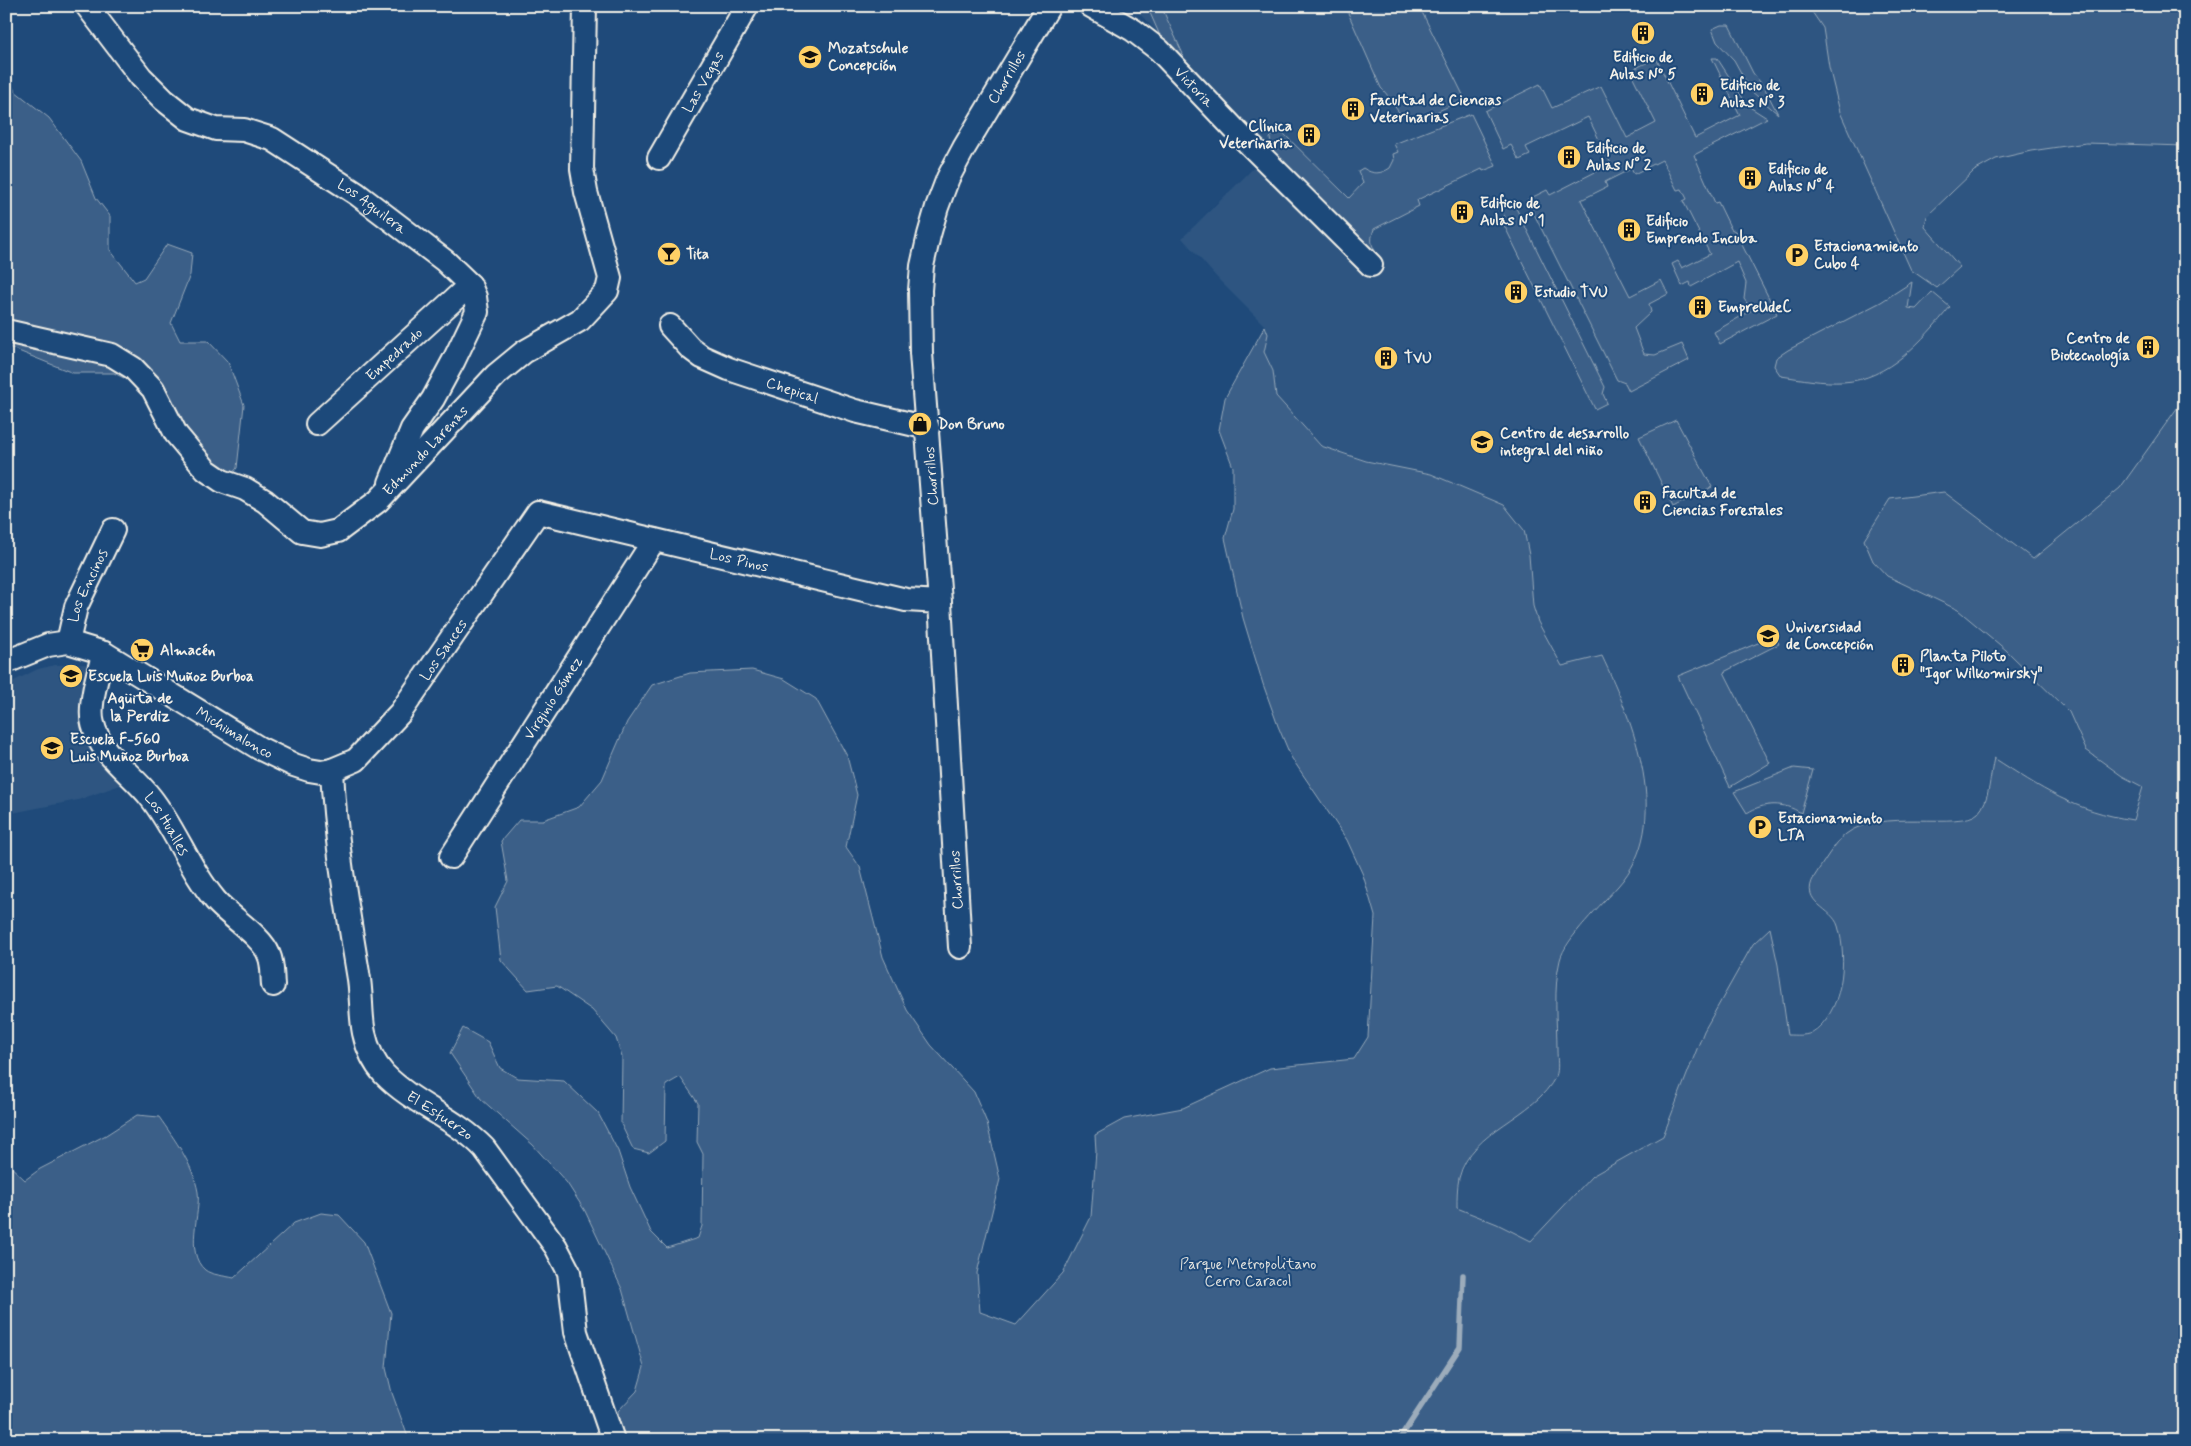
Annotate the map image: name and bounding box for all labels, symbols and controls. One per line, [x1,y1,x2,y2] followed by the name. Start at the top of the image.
[1630,20,1656,46] building icon: Edificio de Aulas Nº 5
[828,39,909,76] place label: Mozatschule Concepción
[797,44,823,70] school or university icon: Mozatschule Concepción
[983,47,1031,108] street label: Chorrillos
[1610,47,1676,85] place label: Edificio de Aulas Nº 5
[678,48,730,117] street label: Las Vegas
[1169,63,1218,113] street label: Victoria
[1720,75,1785,113] place label: Edificio de Aulas N° 3
[1689,81,1715,107] building icon: Edificio de Aulas N° 3
[1370,91,1502,128] place label: Facultad de Ciencias Veterinarias
[1340,96,1366,122] building icon: Facultad de Ciencias Veterinarias
[1219,117,1293,154] place label: Clínica Veterinaria
[1296,122,1322,148] building icon: Clínica Veterinaria
[1586,138,1652,176] place label: Edificio de Aulas N° 2
[1556,144,1582,170] building icon: Edificio de Aulas N° 2
[1768,159,1835,197] place label: Edificio de Aulas N° 4
[1737,165,1763,191] building icon: Edificio de Aulas N° 4
[333,175,411,240] street label: Los Aguilera
[1480,193,1544,231] place label: Edificio de Aulas N° 1
[1449,199,1475,225] building icon: Edificio de Aulas N° 1
[1646,211,1758,249] place label: Edificio Emprendo Incuba
[1616,217,1642,243] building icon: Edificio Emprendo Incuba
[1814,237,1919,274] place label: Estacionamiento Cubo 4
[656,241,682,267] bar icon: Tita
[1784,242,1810,268] parking icon: Estacionamiento Cubo 4
[686,245,709,265] place label: Tita
[1503,279,1529,305] building icon: Estudio TVU
[1534,283,1608,303] place label: Estudio TVU
[1687,294,1713,320] building icon: EmpreUdeC
[1718,298,1791,318] place label: EmpreUdeC
[362,324,428,386] street label: Empedrado
[2051,329,2131,368] place label: Centro de Biotecnología
[2135,334,2161,360] building icon: Centro de Biotecnología
[1373,345,1399,371] building icon: TVU
[1404,349,1432,369] place label: TVU
[763,373,821,409] street label: Chepical
[379,402,473,501] street label: Edmundo Larenas
[907,411,933,437] shop icon: Don Bruno
[938,415,1005,435] place label: Don Bruno
[1500,424,1630,463] place label: Centro de desarrollo integral del niño
[1469,429,1495,455] school or university icon: Centro de desarrollo integral del niño
[920,445,944,506] street label: Chorrillos
[1662,484,1783,521] place label: Facultad de Ciencias Forestales
[1632,489,1658,515] building icon: Facultad de Ciencias Forestales
[707,544,771,578] street label: Los Pinos
[64,546,113,624] street label: Los Encinos
[416,615,473,685] street label: Los Sauces
[1786,618,1874,655] place label: Universidad de Concepción
[1755,623,1781,649] school or university icon: Universidad de Concepción
[129,637,155,663] supermarket icon: Almacén
[160,641,216,661] place label: Almacén
[1920,647,2043,685] place label: Planta Piloto "Igor Wilkomirsky"
[1890,652,1916,678] building icon: Planta Piloto "Igor Wilkomirsky"
[520,653,588,744] street label: Virginio Gómez
[58,663,84,689] school or university icon: Escuela Luis Muñoz Burboa
[88,667,254,687] place label: Escuela Luis Muñoz Burboa
[107,688,173,727] district label: Agüita de la Perdiz
[192,702,276,764] street label: Michimalonco
[70,730,189,767] place label: Escuela F-560 Luis Muñoz Burboa
[39,735,65,761] school or university icon: Escuela F-560 Luis Muñoz Burboa
[139,788,193,860] street label: Los Hualles
[1778,809,1883,846] place label: Estacionamiento LTA
[1747,814,1773,840] parking icon: Estacionamiento LTA
[945,850,969,910] street label: Chorrillos
[402,1087,477,1145] street label: El Esfuerzo
[1180,1255,1316,1292] park label: Parque Metropolitano Cerro Caracol

